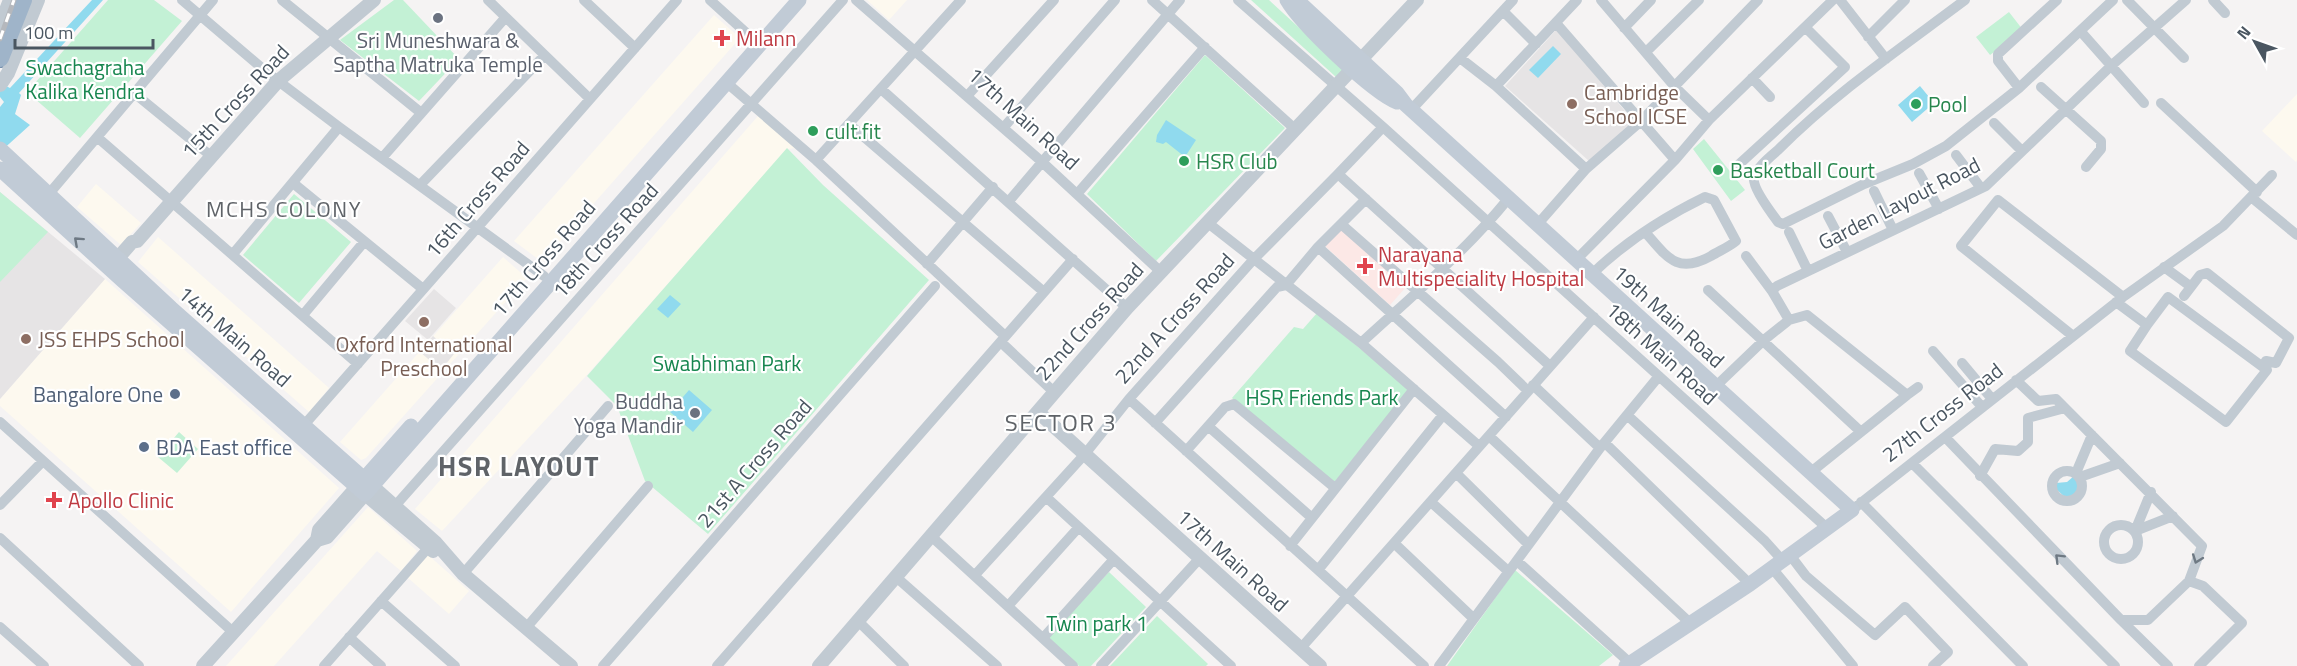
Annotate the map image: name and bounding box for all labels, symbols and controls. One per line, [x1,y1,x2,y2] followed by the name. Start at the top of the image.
[431,11,445,25] marker: Sri Muneshwara & Saptha Matruka Temple
[15,12,153,50] scale bar
[2225,12,2285,72] north arrow
[24,19,73,46] text: 100 m
[2231,20,2256,44] text: N
[736,22,796,54] place label: Milann
[333,24,543,80] place label: Sri Muneshwara & Saptha Matruka Temple
[713,29,731,47] marker: Milann
[174,37,296,165] street label: 15th Cross Road
[25,51,145,107] park label: Swachagraha Kalika Kendra
[961,59,1087,177] street label: 17th Main Road
[1584,76,1687,132] place label: Cambridge School ICSE
[1928,88,1967,120] place label: Pool
[1565,97,1579,111] marker: Cambridge School ICSE
[1909,97,1923,111] marker: Pool
[825,115,881,147] place label: cult.fit
[806,124,820,138] marker: cult.fit
[417,133,537,265] street label: 16th Cross Road
[1196,145,1278,177] place label: HSR Club
[1812,148,1986,258] street label: Garden Layout Road
[1177,154,1191,168] marker: HSR Club
[1730,154,1876,186] place label: Basketball Court
[1711,163,1725,177] marker: Basketball Court
[544,175,666,305] street label: 18th Cross Road
[206,192,362,226] district label: MCHS COLONY
[483,192,603,324] street label: 17th Cross Road
[75,237,85,248] one-way arrow
[1378,238,1584,294] place label: Narayana Multispeciality Hospital
[1106,245,1242,391] street label: 22nd A Cross Road
[1027,255,1151,387] street label: 22nd Cross Road
[1356,257,1374,275] marker: Narayana Multispeciality Hospital
[1606,257,1732,375] street label: 19th Main Road
[171,278,299,394] street label: 14th Main Road
[1599,294,1725,412] street label: 18th Main Road
[417,315,431,329] marker: Oxford International Preschool
[38,323,185,355] place label: JSS EHPS School
[335,328,513,384] place label: Oxford International Preschool
[19,332,33,346] marker: JSS EHPS School
[653,347,801,379] park label: Swabhiman Park
[1875,354,2009,470] street label: 27th Cross Road
[33,378,163,410] place label: Bangalore One
[1245,381,1399,413] park label: HSR Friends Park
[574,385,683,441] place label: Buddha Yoga Mandir
[168,387,182,401] marker: Bangalore One
[689,392,819,534] street label: 21st A Cross Road
[1005,404,1117,440] district label: SECTOR 3
[688,406,702,420] marker: Buddha Yoga Mandir
[156,431,292,463] place label: BDA East office
[137,440,151,454] marker: BDA East office
[438,445,600,486] district label: HSR LAYOUT
[68,484,174,516] place label: Apollo Clinic
[45,491,63,509] marker: Apollo Clinic
[1170,501,1296,619] street label: 17th Main Road
[2192,553,2205,564] one-way arrow
[2056,554,2067,565] one-way arrow
[1046,607,1148,639] park label: Twin park 1

